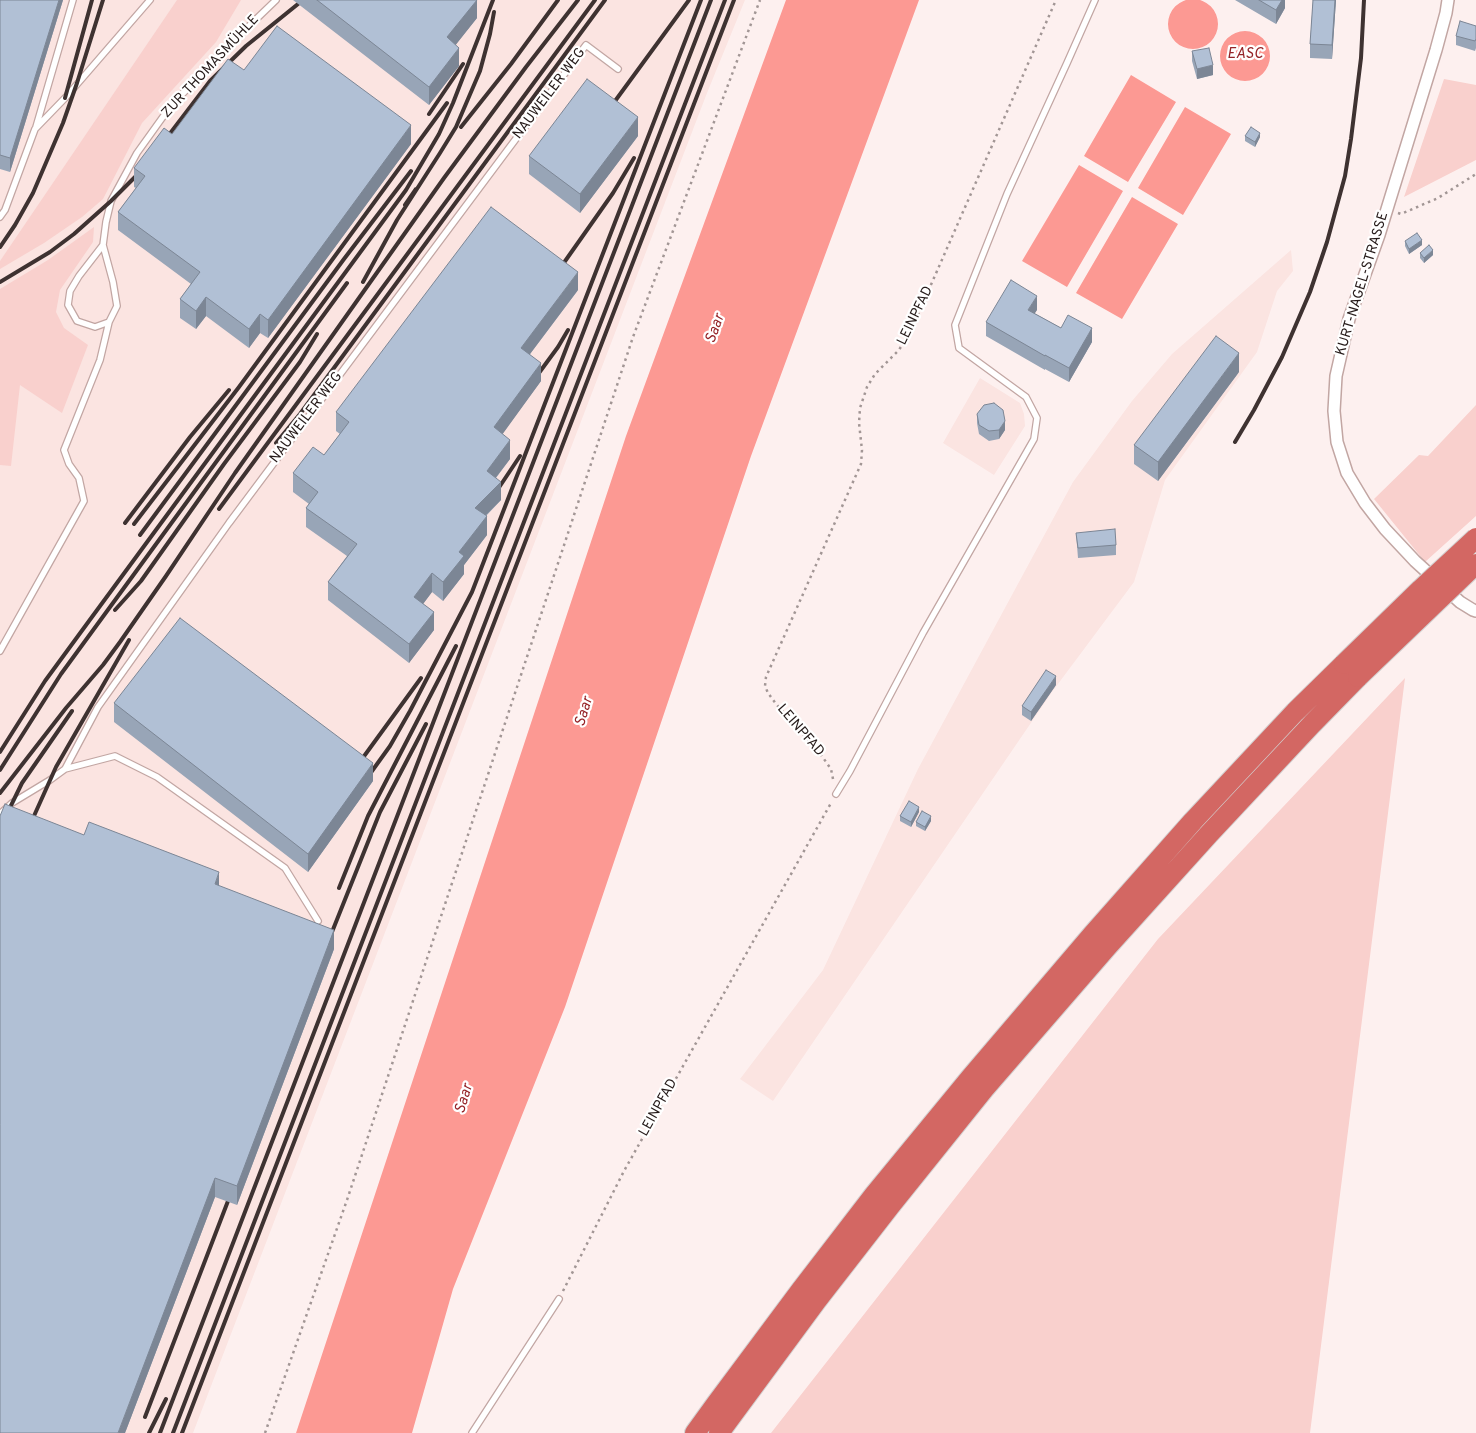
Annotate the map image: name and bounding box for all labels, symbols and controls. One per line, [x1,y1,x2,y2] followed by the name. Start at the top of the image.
[159,12,263,122] street label: ZUR THOMASMÜHLE
[510,45,590,143] street label: NAUWEILER WEG
[1227,46,1263,64] water label: EASC
[1333,210,1393,358] street label: KURT-NAGEL-STRASSE
[895,284,937,348] street label: LEINPFAD
[702,312,730,346] water label: Saar
[267,369,347,467] street label: NAUWEILER WEG
[572,695,598,729] water label: Saar
[773,702,827,760] street label: LEINPFAD
[636,1076,682,1140] street label: LEINPFAD
[452,1082,478,1116] water label: Saar

